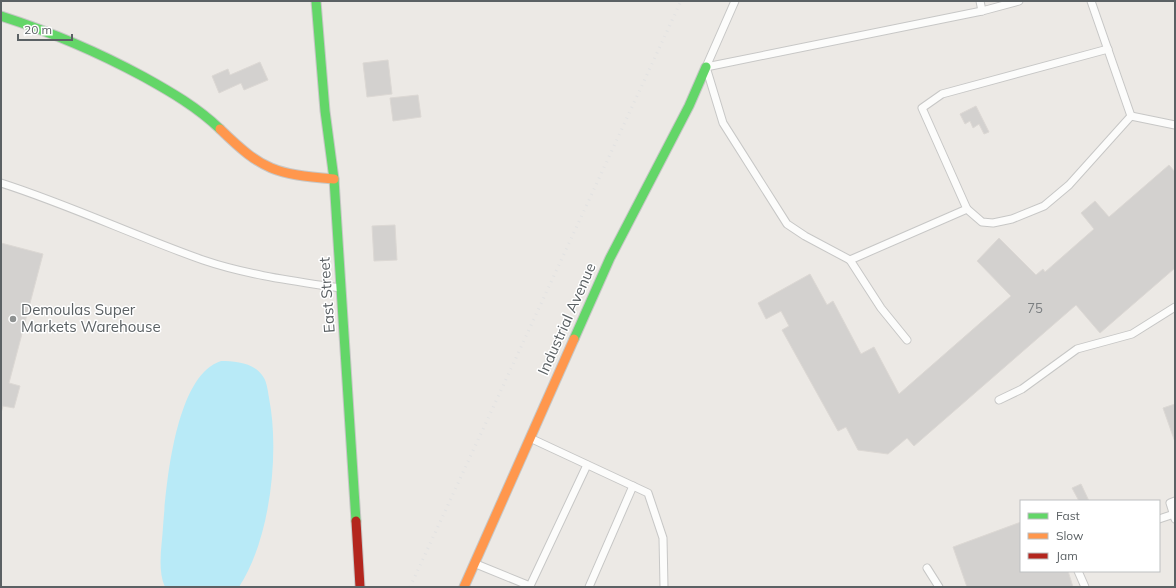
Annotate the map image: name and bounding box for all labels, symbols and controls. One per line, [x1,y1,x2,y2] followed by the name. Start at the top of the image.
[18,16,72,42] scale bar
[24,22,52,37] text: 20 m
[314,257,339,333] street label: East Street
[533,260,600,378] street label: Industrial Avenue
[21,300,161,336] place label: Demoulas Super Markets Warehouse
[1027,300,1043,316] house number: 75
[8,314,18,324] marker: Demoulas Super Markets Warehouse
[1020,500,1160,572] legend
[1056,508,1080,523] text: Fast
[1056,528,1084,543] text: Slow
[1056,548,1078,563] text: Jam

